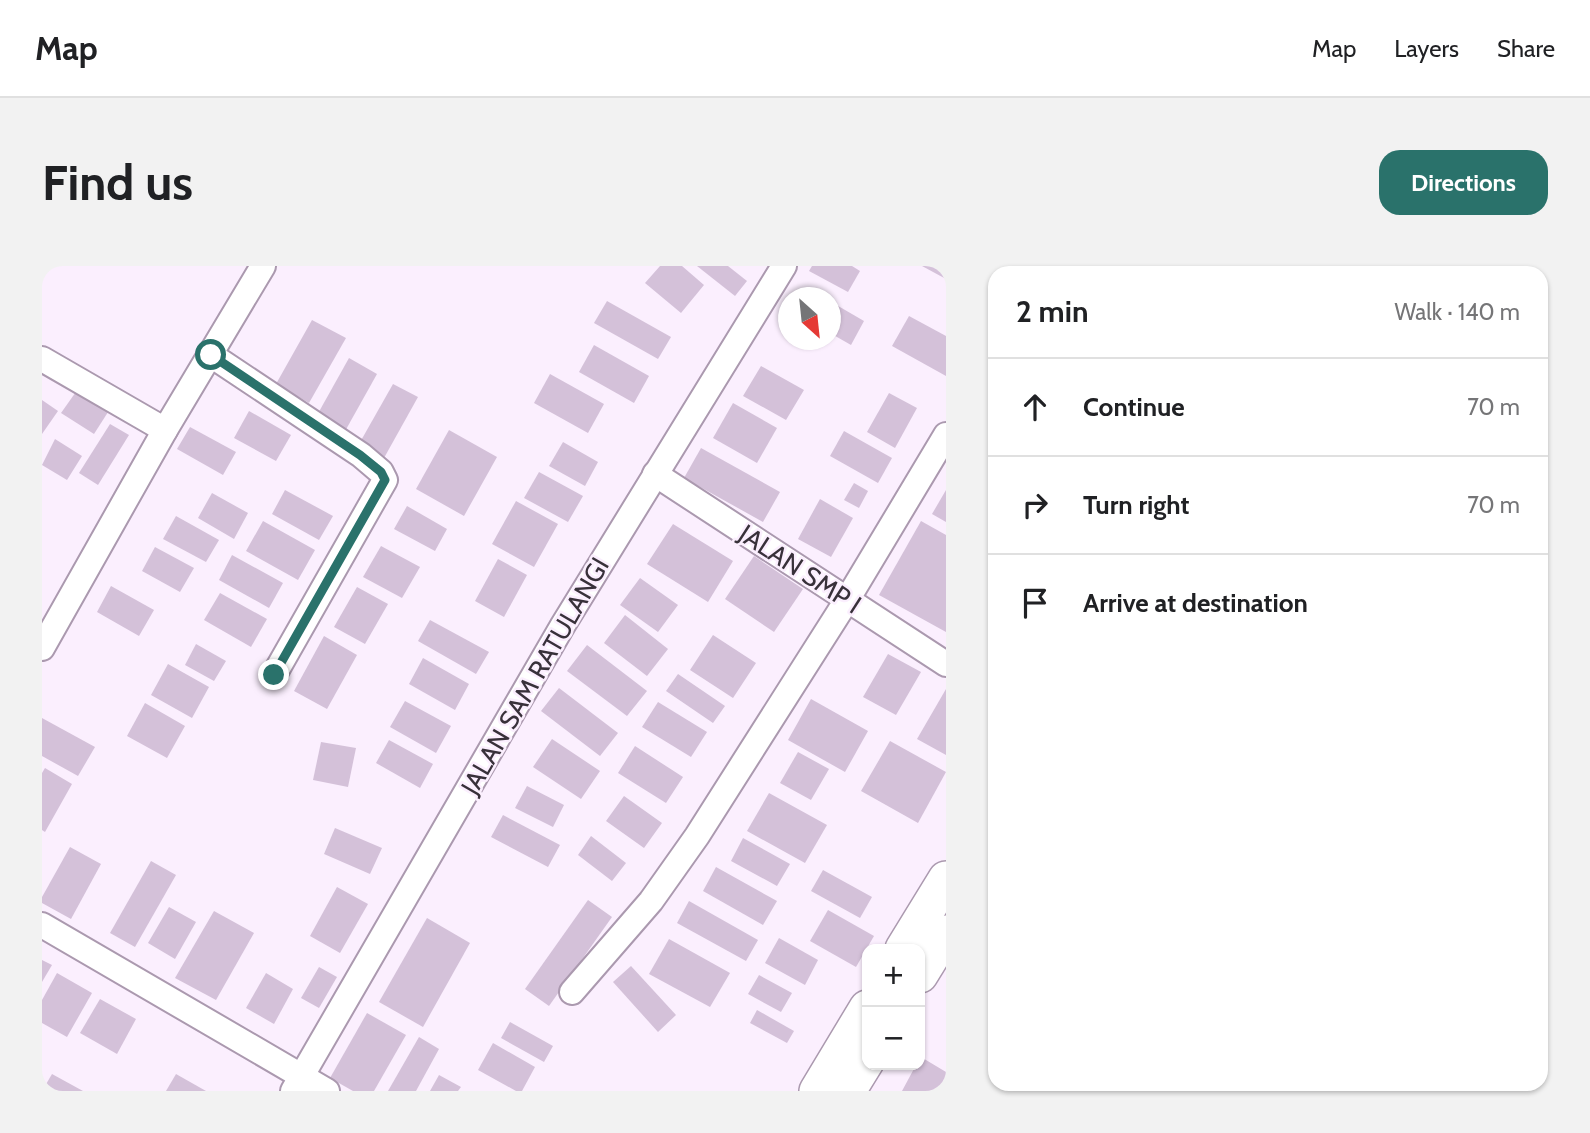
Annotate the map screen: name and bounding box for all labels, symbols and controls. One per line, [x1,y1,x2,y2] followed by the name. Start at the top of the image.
[35,28,98,68] text: Map
[1312,34,1356,63] text: Map
[1394,34,1459,63] text: Layers
[1497,34,1555,63] text: Share
[1379,150,1548,215] button: Directions
[42,153,193,212] text: Find us
[778,287,841,350] north arrow
[1016,293,1088,330] text: 2 min
[1394,298,1520,326] text: Walk · 140 m
[195,339,226,370] route start
[1016,388,1054,426] icon: ahead
[1083,391,1185,423] text: Continue
[1467,393,1520,421] text: 70 m
[1016,486,1054,524] icon: right
[1083,489,1189,521] text: Turn right
[1467,491,1520,519] text: 70 m
[732,517,867,620] street label: JALAN SMP I
[454,552,616,801] street label: JALAN SAM RATULANGI
[1016,584,1054,622] icon: arrive
[1083,587,1308,619] text: Arrive at destination
[258,659,289,690] route end
[862,944,925,1070] map controls
[862,944,925,1007] button: +
[862,1007,925,1070] button: −

